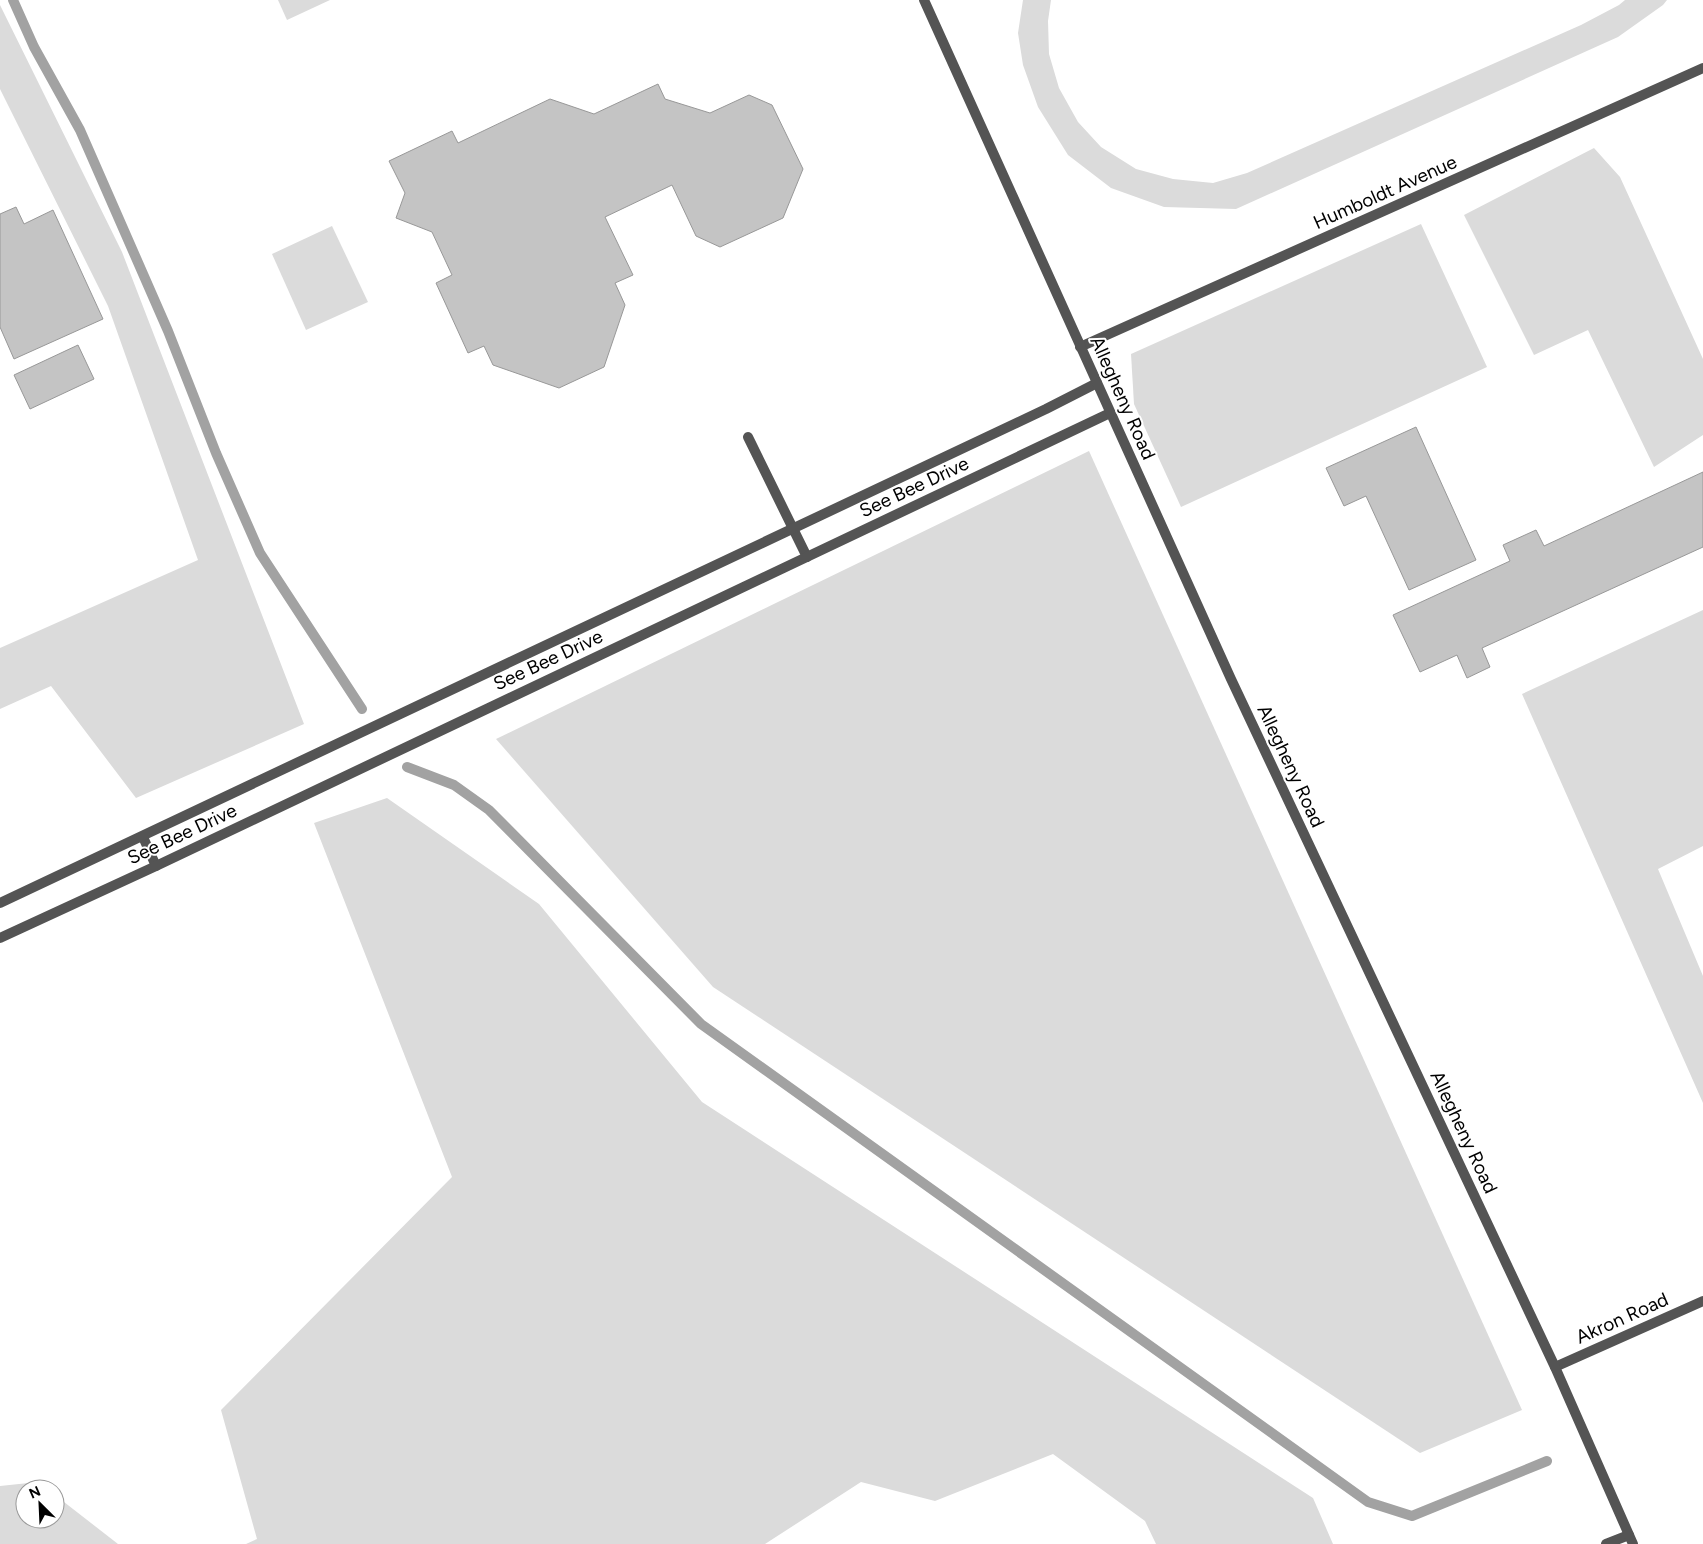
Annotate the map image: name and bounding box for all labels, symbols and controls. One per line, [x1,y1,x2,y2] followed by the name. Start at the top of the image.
[1310,150,1460,234] street label: Humboldt Avenue
[1086,333,1160,463] street label: Allegheny Road
[856,452,972,522] street label: See Bee Drive
[490,625,606,695] street label: See Bee Drive
[1253,701,1329,831] street label: Allegheny Road
[124,799,240,869] street label: See Bee Drive
[1426,1067,1502,1197] street label: Allegheny Road
[1572,1287,1672,1349] street label: Akron Road
[15,1479,65,1529] north arrow
[27,1483,43,1503] text: N

